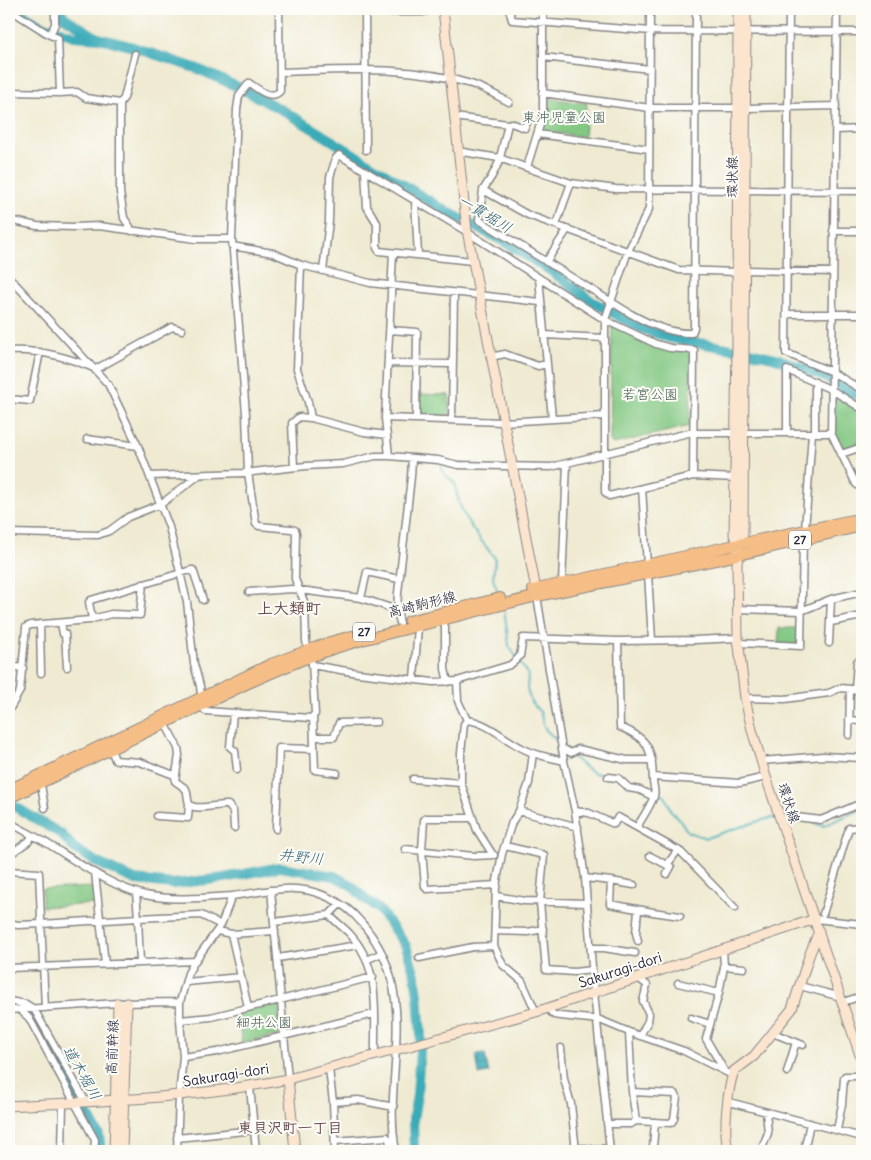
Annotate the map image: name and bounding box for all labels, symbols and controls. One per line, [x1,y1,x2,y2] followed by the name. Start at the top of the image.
[522,108,606,126] park label: 東沖児童公園
[723,156,741,198] street label: 環状線
[455,190,516,237] water label: 一貫堀川
[622,385,678,403] park label: 若宮公園
[789,530,811,550] road number: 27
[386,587,458,621] street label: 高崎駒形線
[257,598,321,618] district label: 上大類町
[353,622,375,642] road number: 27
[774,780,804,826] street label: 環状線
[278,845,324,868] water label: 井野川
[576,948,664,992] street label: Sakuragi-dori
[236,1013,292,1031] park label: 細井公園
[102,1019,122,1075] street label: 高前幹線
[59,1042,106,1103] water label: 道木堀川
[182,1059,270,1091] street label: Sakuragi-dori
[237,1118,343,1137] district label: 東貝沢町一丁目

